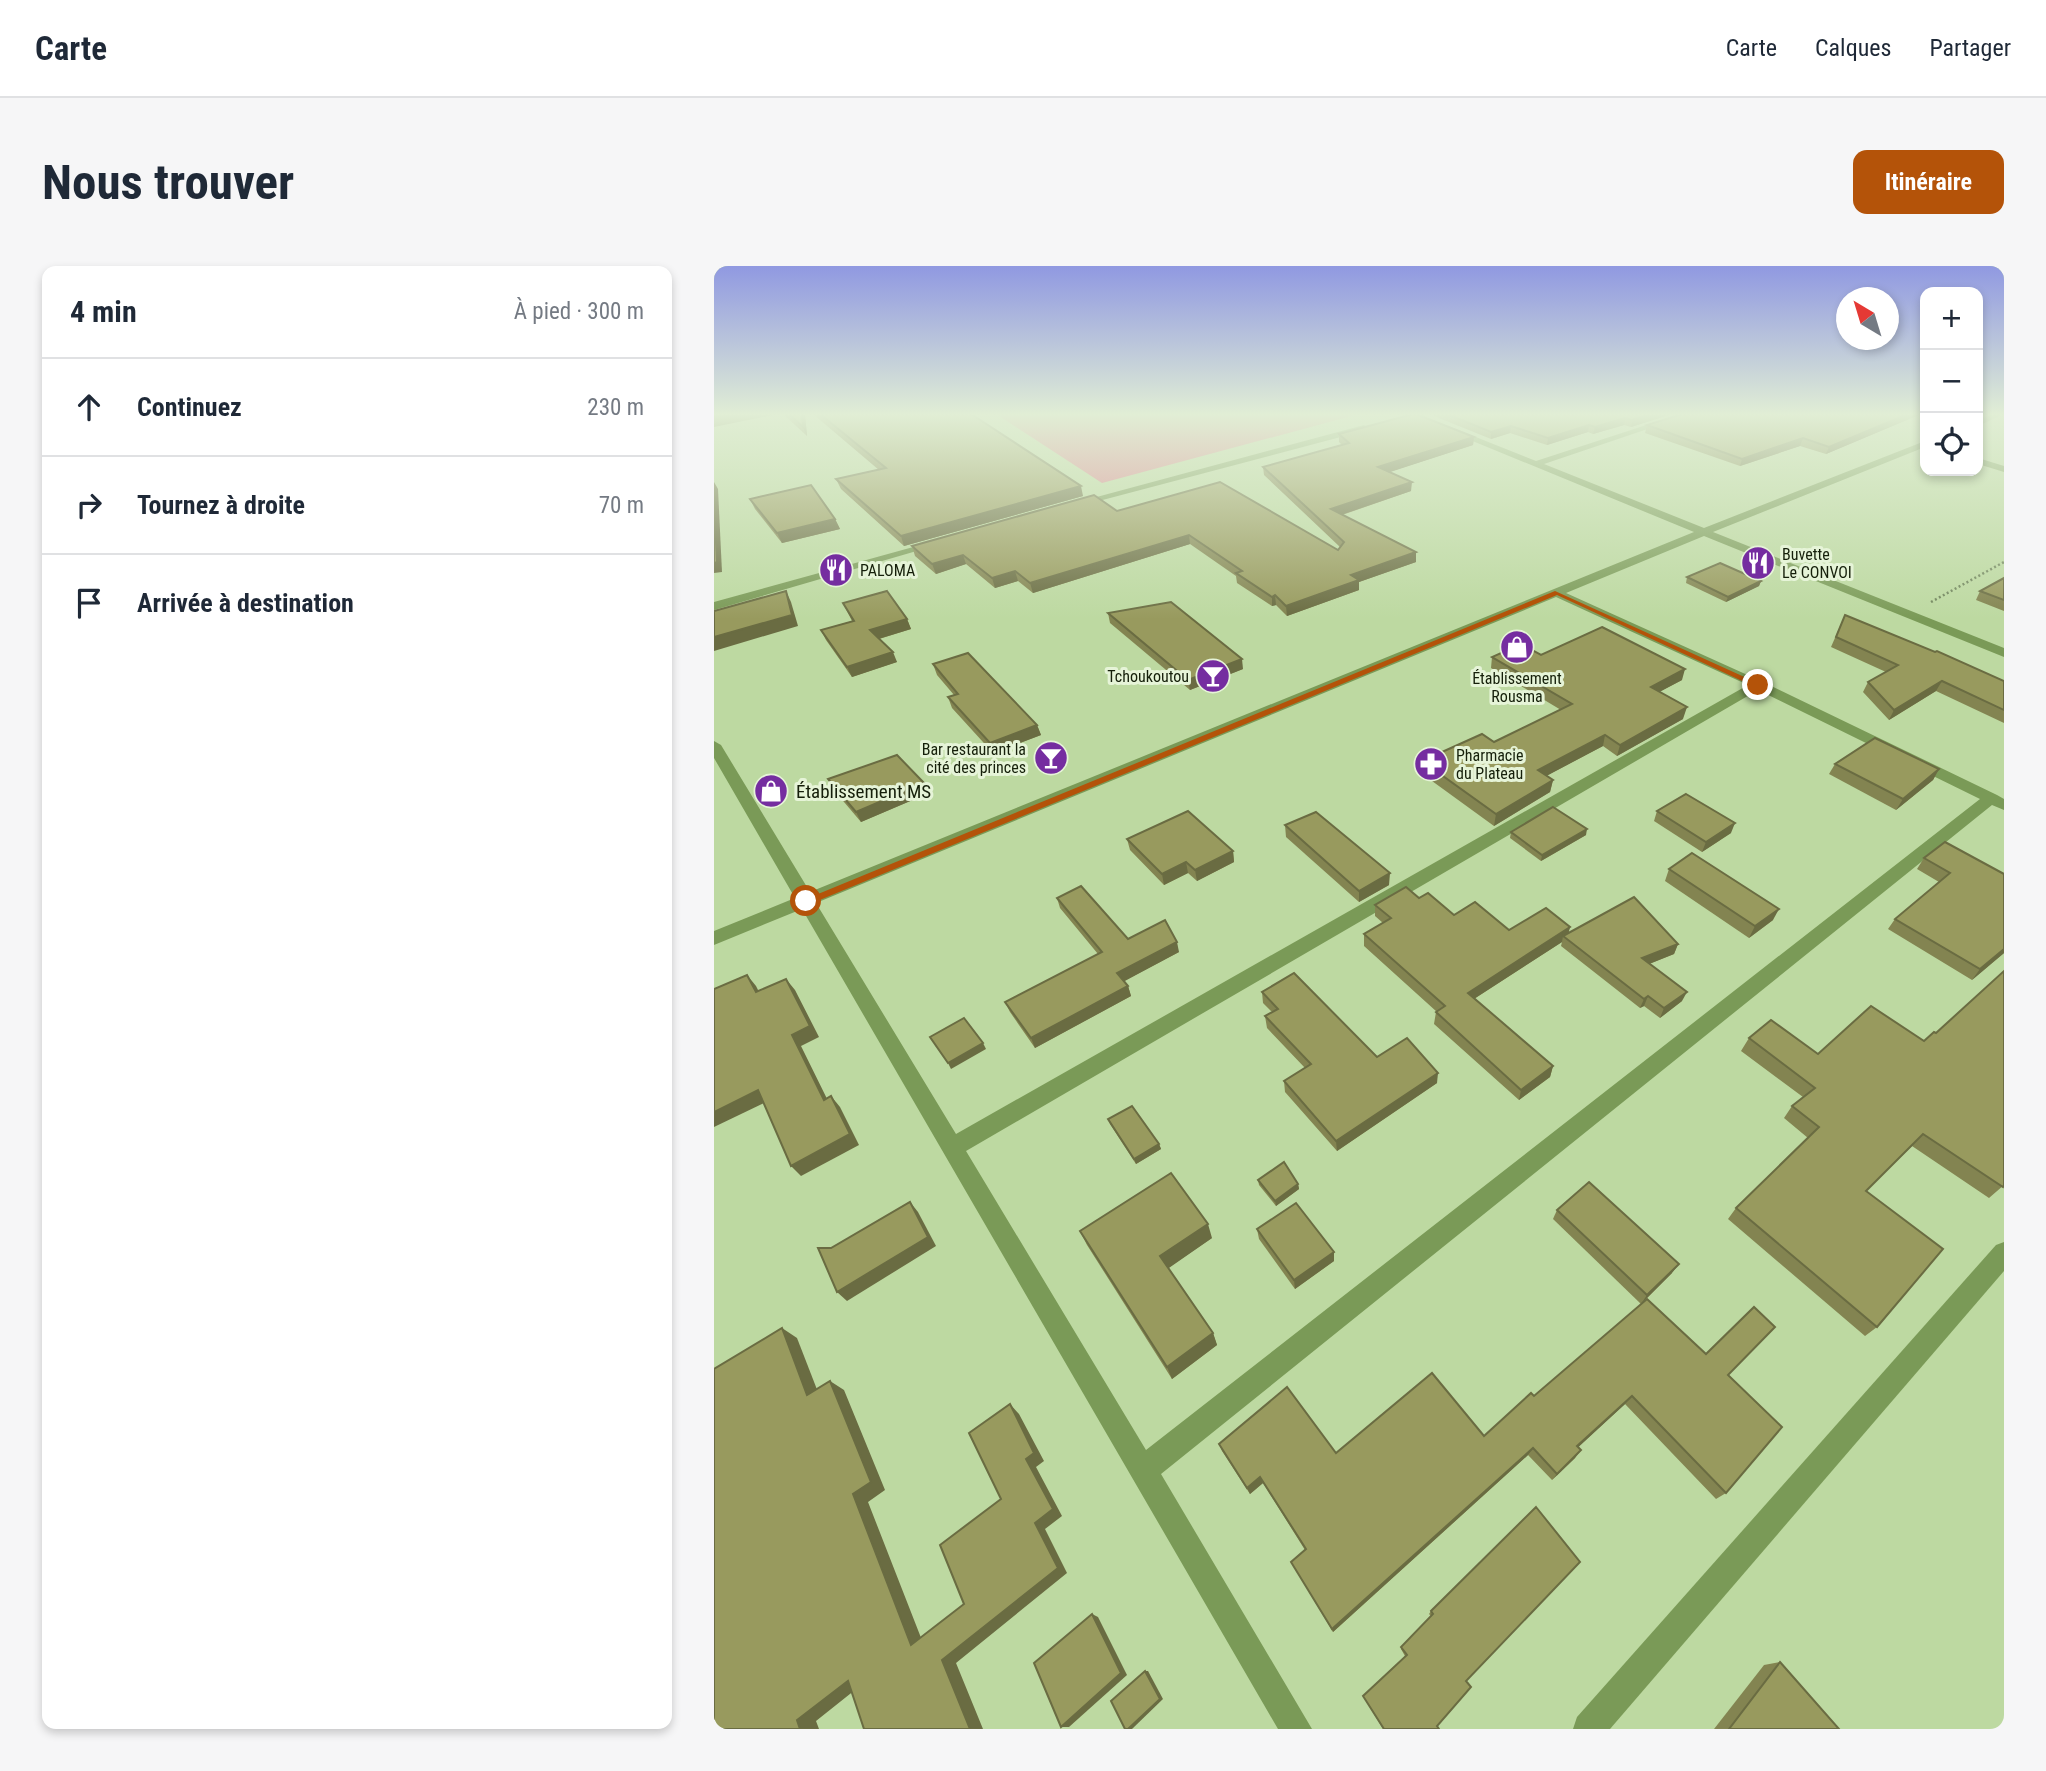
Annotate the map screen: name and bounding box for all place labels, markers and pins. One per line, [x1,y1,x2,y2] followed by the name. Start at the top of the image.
[1739,544,1777,582] restaurant icon: Buvette Le CONVOI
[1782,545,1852,582] place label: Buvette Le CONVOI
[817,551,855,589] restaurant icon: PALOMA
[860,561,915,580] place label: PALOMA
[1498,628,1536,666] shop icon: Établissement Rousma
[1194,657,1232,695] bar icon: Tchoukoutou
[1107,667,1189,686] place label: Tchoukoutou
[1472,669,1562,706] place label: Établissement Rousma
[1032,739,1070,777] bar icon: Bar restaurant la cité des princes
[922,740,1026,777] place label: Bar restaurant la cité des princes
[1412,745,1450,783] pharmacy icon: Pharmacie du Plateau
[1456,746,1523,783] place label: Pharmacie du Plateau
[752,772,790,810] shop icon: Établissement MS
[796,780,931,803] place label: Établissement MS

